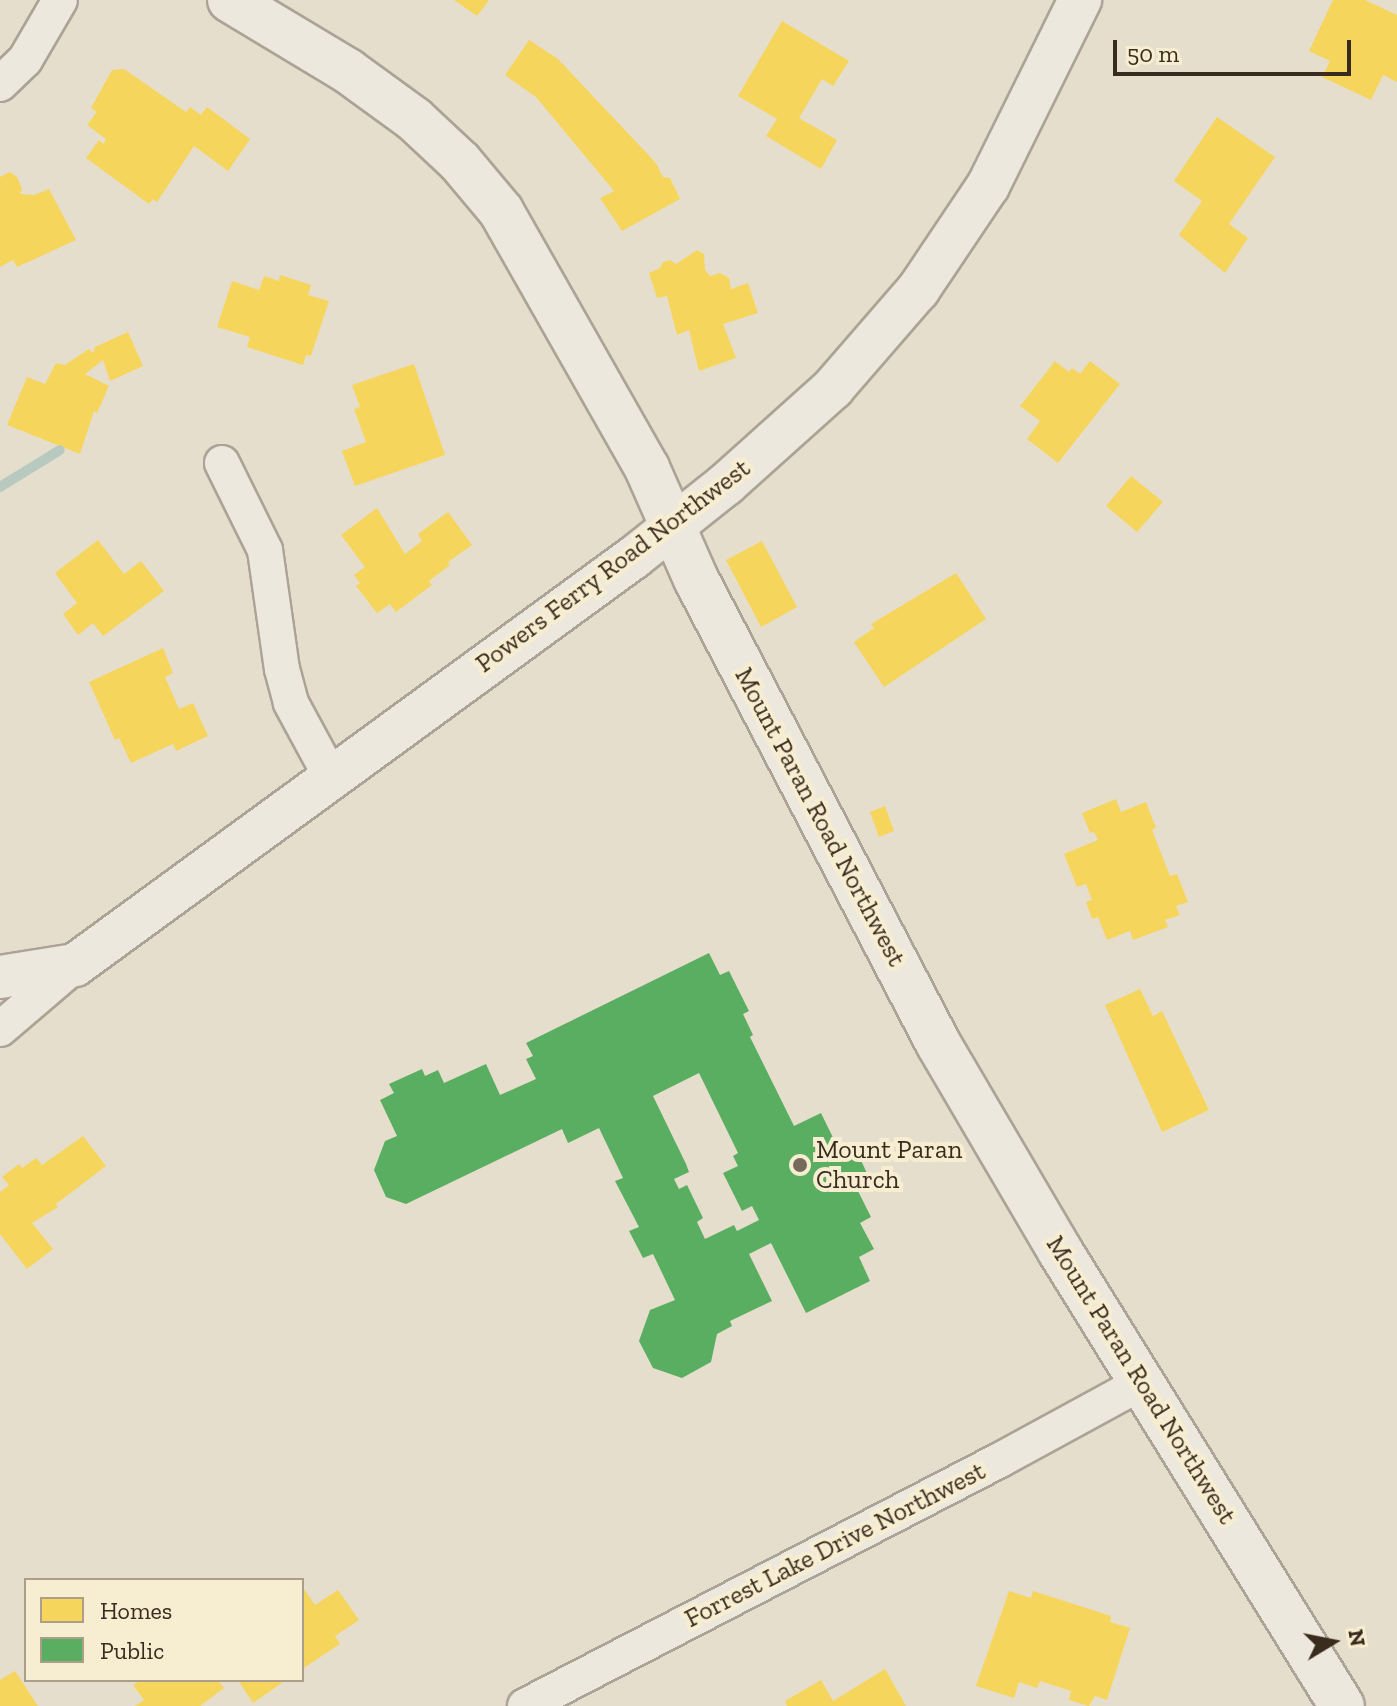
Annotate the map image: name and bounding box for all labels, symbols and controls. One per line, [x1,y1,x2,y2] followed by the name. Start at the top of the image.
[1117,24,1355,74] scale bar
[1127,39,1179,68] text: 50 m
[469,452,757,680] street label: Powers Ferry Road Northwest
[728,662,912,972] street label: Mount Paran Road Northwest
[816,1134,962,1196] place label: Mount Paran Church
[791,1156,809,1174] marker: Mount Paran Church
[1039,1230,1243,1530] street label: Mount Paran Road Northwest
[680,1456,990,1634] street label: Forrest Lake Drive Northwest
[24,1578,304,1682] legend
[100,1596,172,1625] text: Homes
[1293,1602,1373,1682] north arrow
[1342,1627,1372,1648] text: N
[100,1636,164,1665] text: Public

